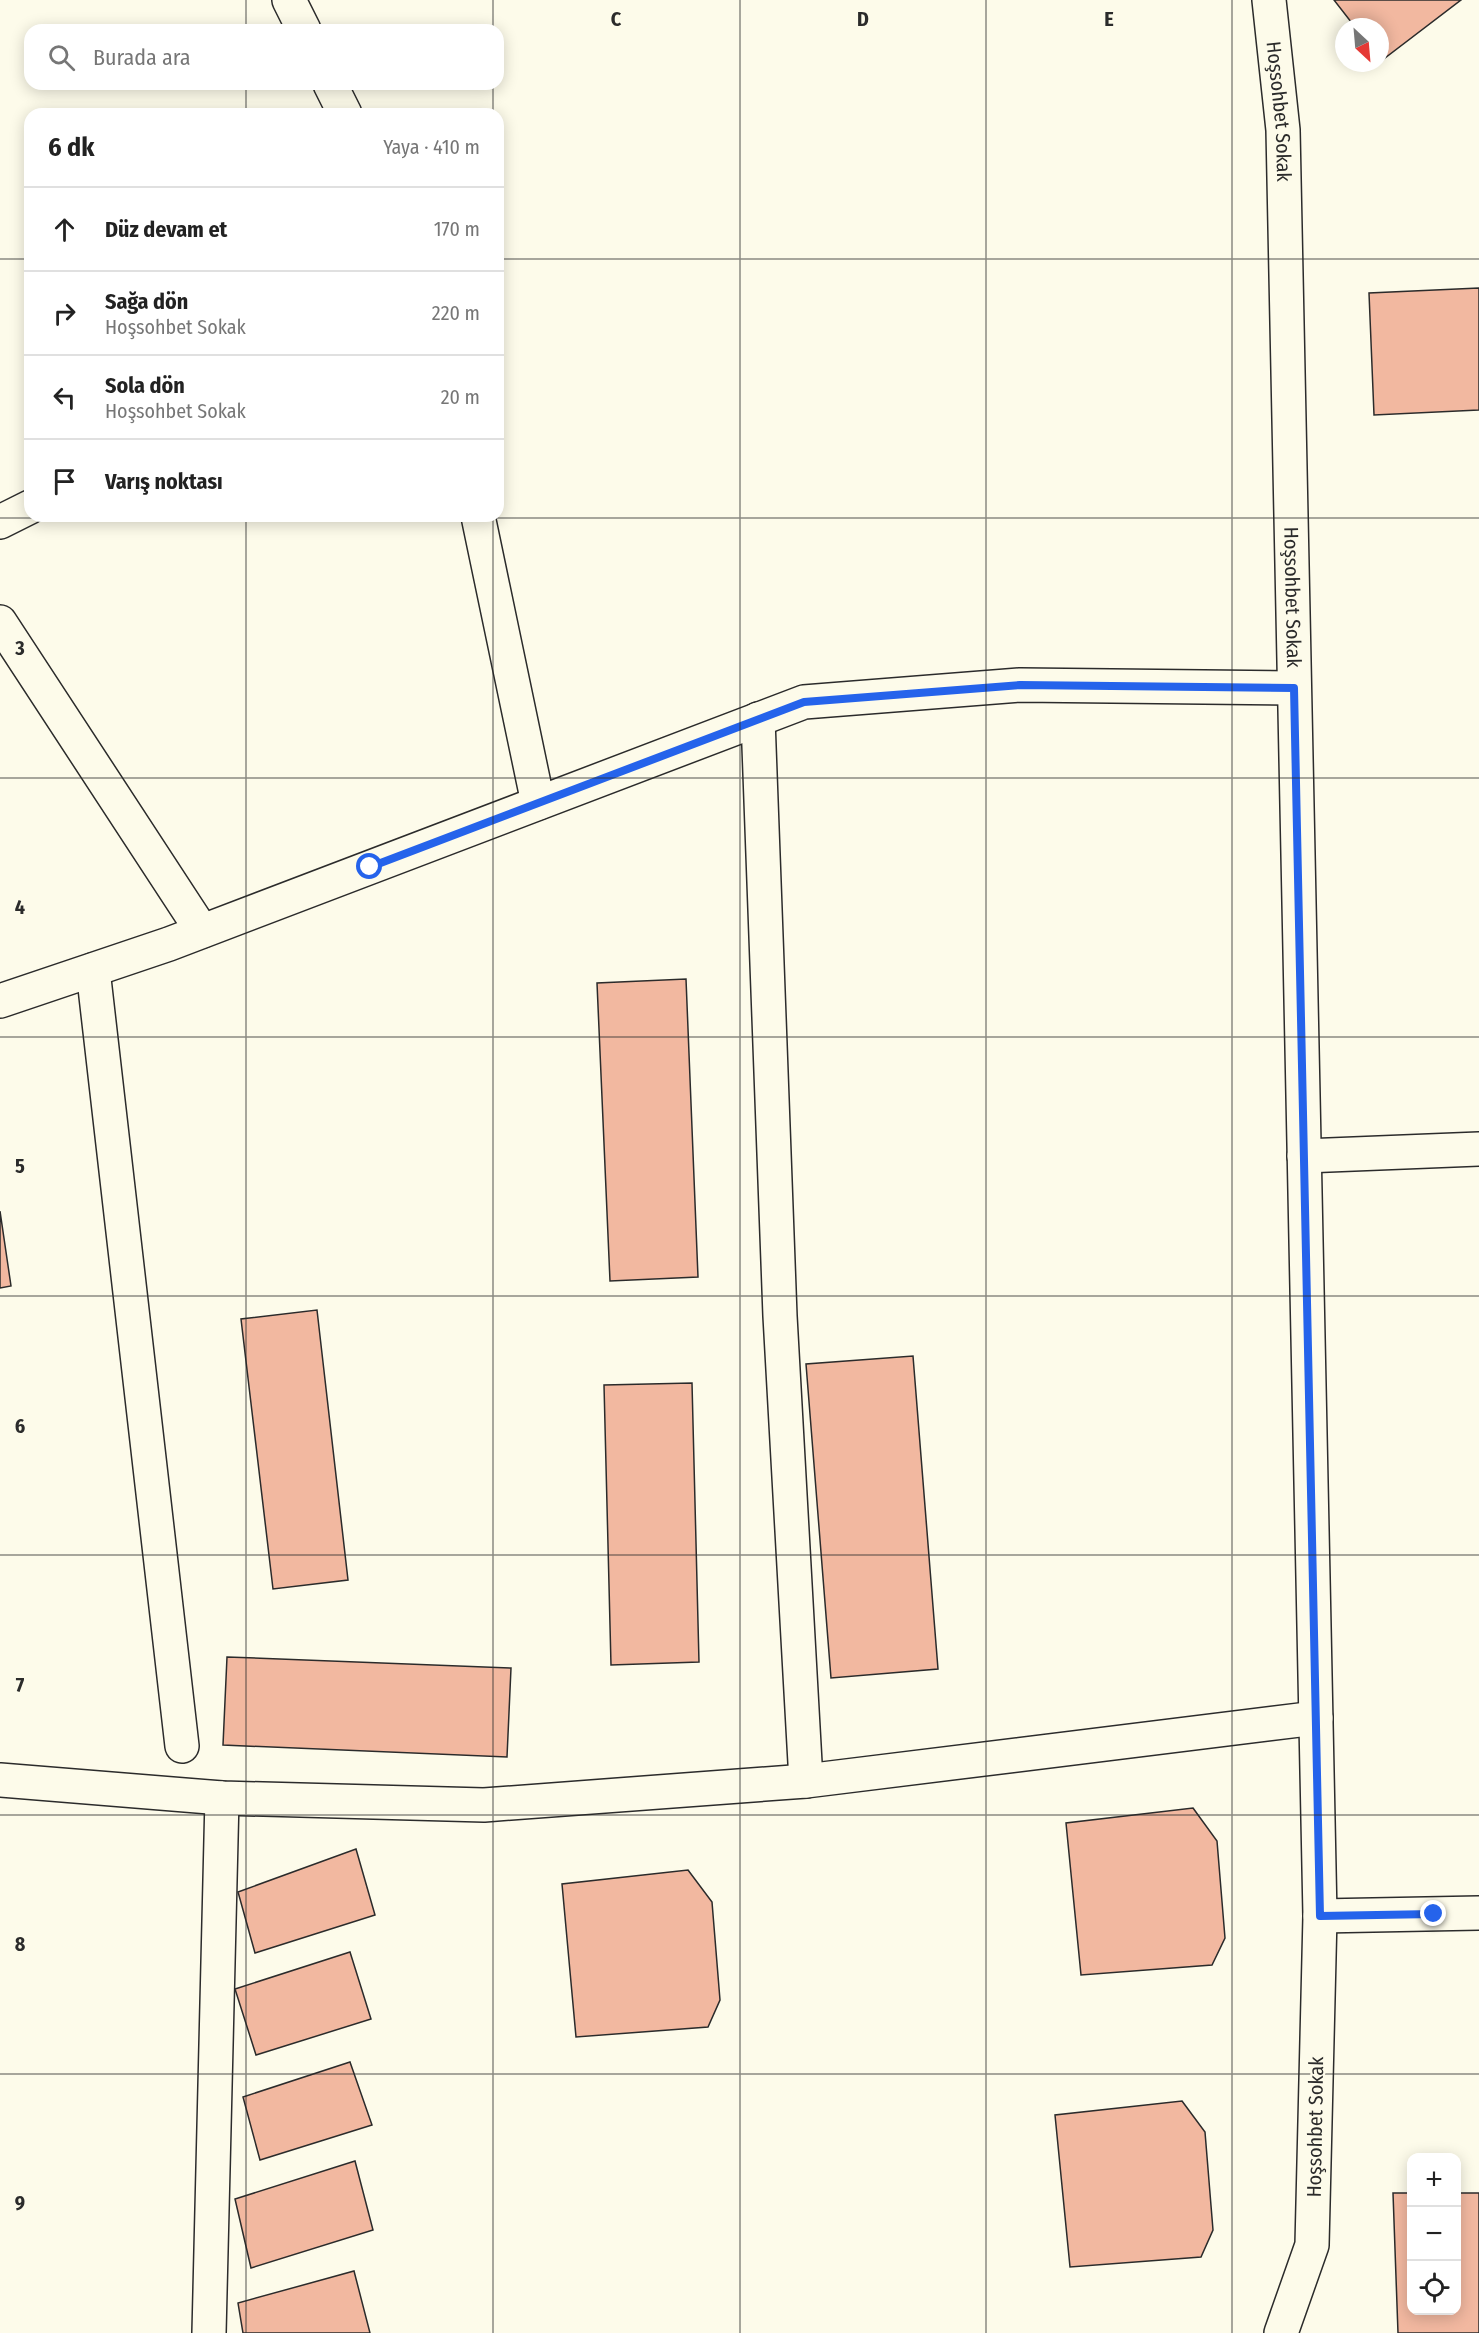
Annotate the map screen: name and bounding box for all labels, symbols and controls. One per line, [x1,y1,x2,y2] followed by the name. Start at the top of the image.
[611,7,622,31] text: C
[857,7,869,31] text: D
[1104,7,1114,31] text: E
[1335,18,1389,72] north arrow
[24,24,504,90] search box
[1262,40,1296,183] street label: Hoşsohbet Sokak
[45,41,78,74] icon: search
[93,44,191,71] text: Burada ara
[48,132,94,163] text: 6 dk
[383,135,480,159] text: Yaya · 410 m
[48,213,81,246] icon: ahead
[105,216,227,243] text: Düz devam et
[434,217,480,241] text: 170 m
[105,288,188,315] text: Sağa dön
[48,297,81,330] icon: right
[432,301,480,325] text: 220 m
[105,315,246,339] text: Hoşsohbet Sokak
[105,372,185,399] text: Sola dön
[48,381,81,414] icon: left
[441,385,480,409] text: 20 m
[105,399,246,423] text: Hoşsohbet Sokak
[48,465,81,498] icon: arrive
[105,468,223,495] text: Varış noktası
[1279,526,1306,669] street label: Hoşsohbet Sokak
[14,636,25,660] text: 3
[356,853,382,879] route start
[15,895,25,919] text: 4
[15,1154,25,1178] text: 5
[15,1414,25,1438] text: 6
[16,1673,25,1697] text: 7
[1420,1900,1446,1926] route end
[15,1932,26,1956] text: 8
[1302,2056,1329,2198] street label: Hoşsohbet Sokak
[1407,2153,1461,2315] map controls
[1407,2153,1461,2207] button: +
[15,2191,25,2215] text: 9
[1407,2207,1461,2261] button: −
[1407,2261,1461,2315] button: locate

